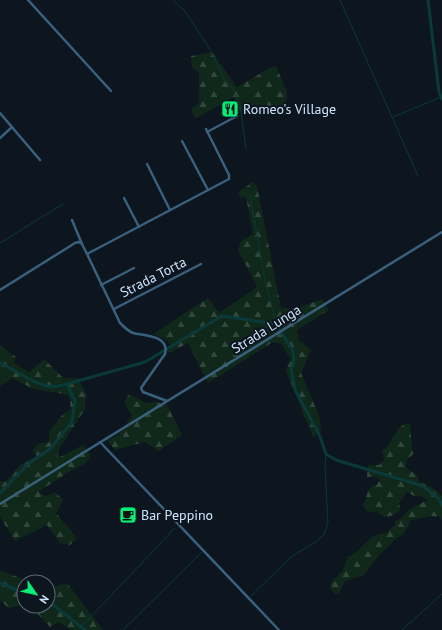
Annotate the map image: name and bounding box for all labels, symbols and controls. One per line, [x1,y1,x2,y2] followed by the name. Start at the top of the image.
[220,99,240,119] restaurant icon: Romeo's Village
[243,100,336,118] place label: Romeo's Village
[117,253,189,301] street label: Strada Torta
[228,300,304,357] street label: Strada Lunga
[118,505,138,525] cafe icon: Bar Peppino
[141,506,213,524] place label: Bar Peppino
[16,574,56,614] north arrow
[36,593,52,607] text: N

